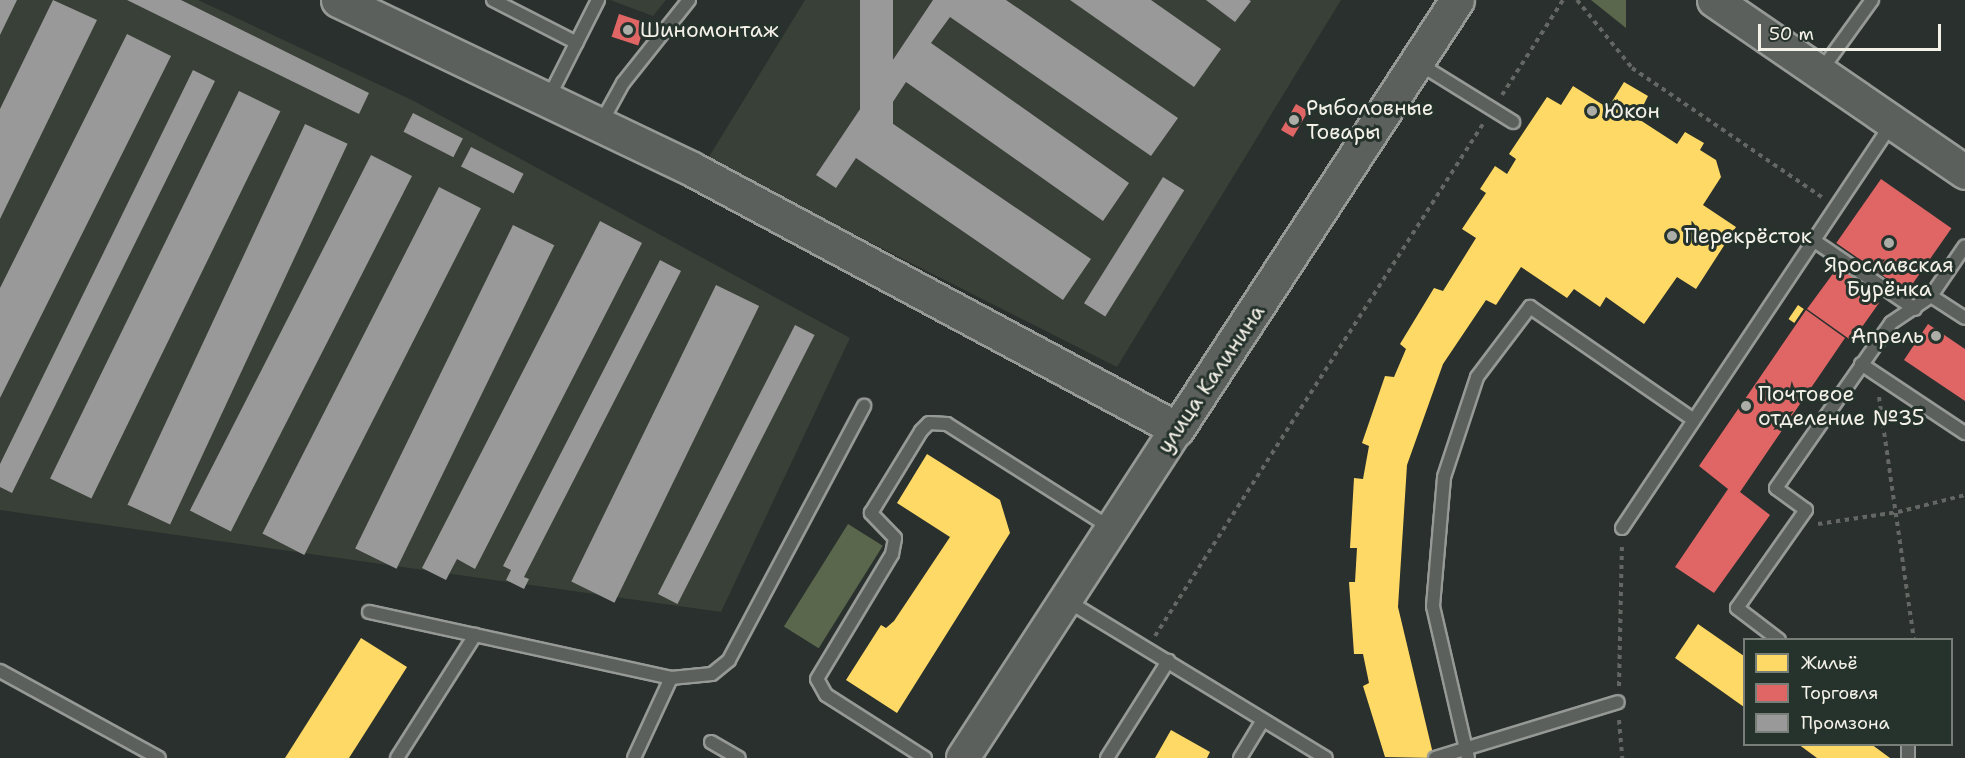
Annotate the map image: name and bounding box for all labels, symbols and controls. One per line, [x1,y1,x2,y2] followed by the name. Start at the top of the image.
[1761,12,1944,50] scale bar
[640,17,779,43] place label: Шиномонтаж
[1769,22,1814,46] text: 50 m
[621,23,635,37] marker: Шиномонтаж
[1306,95,1434,145] place label: Рыболовные Товары
[1604,98,1660,124] place label: Юкон
[1585,104,1599,118] marker: Юкон
[1287,113,1301,127] marker: Рыболовные Товары
[1684,223,1812,249] place label: Перекрёсток
[1665,229,1679,243] marker: Перекрёсток
[1882,236,1896,250] marker: Ярославская Бурёнка
[1824,252,1954,302] place label: Ярославская Бурёнка
[1152,300,1270,458] street label: улица Калинина
[1851,323,1924,349] place label: Апрель
[1929,329,1943,343] marker: Апрель
[1758,381,1925,431] place label: Почтовое отделение №35
[1739,399,1753,413] marker: Почтовое отделение №35
[1743,638,1953,746] legend
[1801,651,1858,675] text: Жильё
[1801,681,1879,705] text: Торговля
[1801,711,1890,735] text: Промзона

